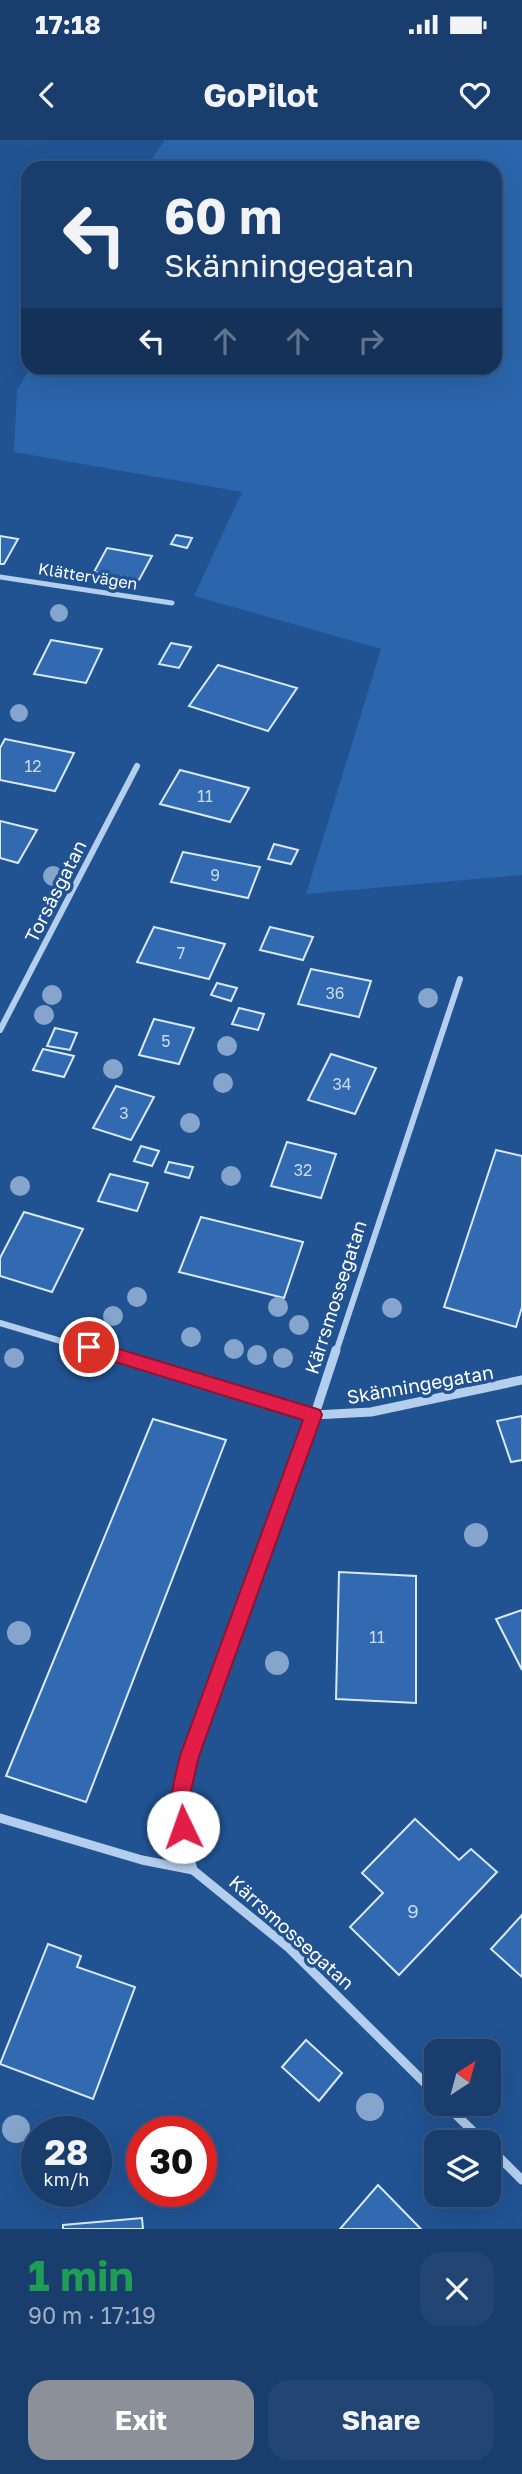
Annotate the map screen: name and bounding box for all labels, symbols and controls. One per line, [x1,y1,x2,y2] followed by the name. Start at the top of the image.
[35,9,101,40] text: 17:18
[28,76,66,114] icon: back
[203,76,319,114] text: GoPilot
[456,76,494,114] icon: heart
[164,186,282,245] text: 60 m
[49,189,140,280] icon: left
[164,246,414,284] text: Skänningegatan
[133,322,171,360] icon: left
[206,322,244,360] icon: ahead
[279,322,317,360] icon: ahead
[352,322,390,360] icon: right
[37,558,139,594] street label: Klättervägen
[24,756,42,776] house number: 12
[197,786,213,806] house number: 11
[19,836,91,946] street label: Torsåsgatan
[210,865,220,885] house number: 9
[177,943,185,963] house number: 7
[325,983,345,1003] house number: 36
[161,1031,171,1051] house number: 5
[332,1074,352,1094] house number: 34
[119,1103,129,1123] house number: 3
[294,1160,312,1180] house number: 32
[299,1217,371,1377] street label: Kärrsmossegatan
[59,1317,119,1377] pin
[70,1328,108,1366] icon: arrive
[345,1360,495,1408] street label: Skänningegatan
[369,1627,385,1647] house number: 11
[146,1790,220,1864] position arrow
[225,1870,359,1994] street label: Kärrsmossegatan
[407,1899,419,1922] house number: 9
[424,2039,500,2116] north arrow
[424,2039,501,2207] map controls
[126,2116,217,2207] speed limit sign: 30
[424,2130,501,2207] button: layers
[45,2131,88,2173] text: 28
[44,2168,89,2190] text: km/h
[28,2250,134,2300] text: 1 min
[420,2252,494,2326] button: close
[28,2301,156,2329] text: 90 m · 17:19
[28,2380,254,2460] button: Exit
[268,2380,494,2460] button: Share

